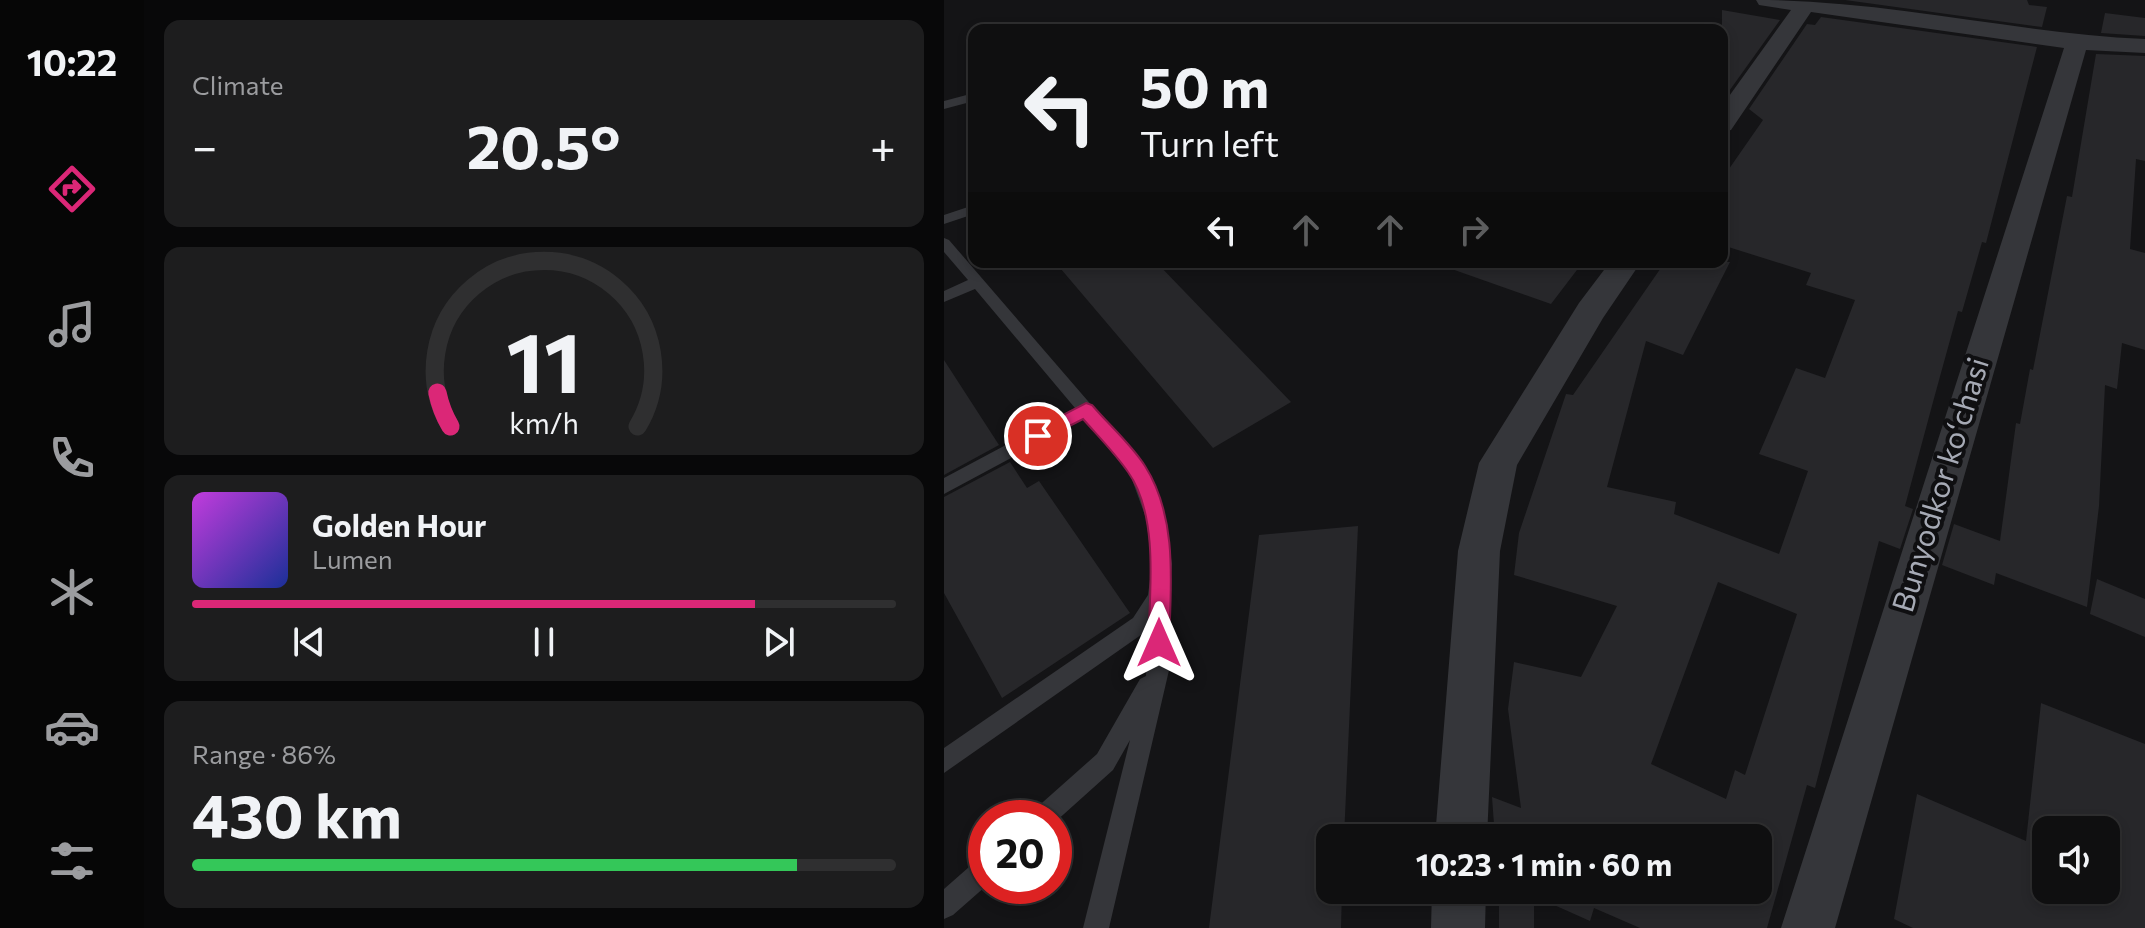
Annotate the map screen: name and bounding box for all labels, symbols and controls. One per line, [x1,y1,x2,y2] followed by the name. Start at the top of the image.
[27,39,117,83] text: 10:22
[1140,51,1269,120] text: 50 m
[1008,56,1112,160] icon: left
[192,69,284,100] text: Climate
[467,108,621,181] text: 20.5°
[192,118,217,172] text: −
[870,118,896,172] text: +
[1140,120,1279,164] text: Turn left
[44,161,100,217] icon: directions
[1200,208,1244,252] icon: left
[1284,208,1328,252] icon: ahead
[1368,208,1412,252] icon: ahead
[1452,208,1496,252] icon: right
[44,296,100,352] icon: music
[506,307,582,409] text: 11
[1882,353,1995,616] street label: Bunyodkor koʻchasi
[1004,402,1072,470] pin
[509,405,579,440] text: km/h
[1016,414,1060,458] icon: arrive
[44,430,100,486] icon: phone
[312,506,486,543] text: Golden Hour
[312,543,393,574] text: Lumen
[44,564,100,620] icon: climate
[1117,601,1201,685] position arrow
[287,620,331,664] icon: previous
[522,620,566,664] icon: pause
[757,620,801,664] icon: next
[44,699,100,755] icon: car
[192,738,336,769] text: Range · 86%
[192,777,402,850] text: 430 km
[968,800,1072,904] speed limit sign: 20
[2032,816,2120,904] map controls
[2032,816,2120,904] button: sound
[44,833,100,889] icon: filters
[1416,845,1672,882] text: 10:23 · 1 min · 60 m

